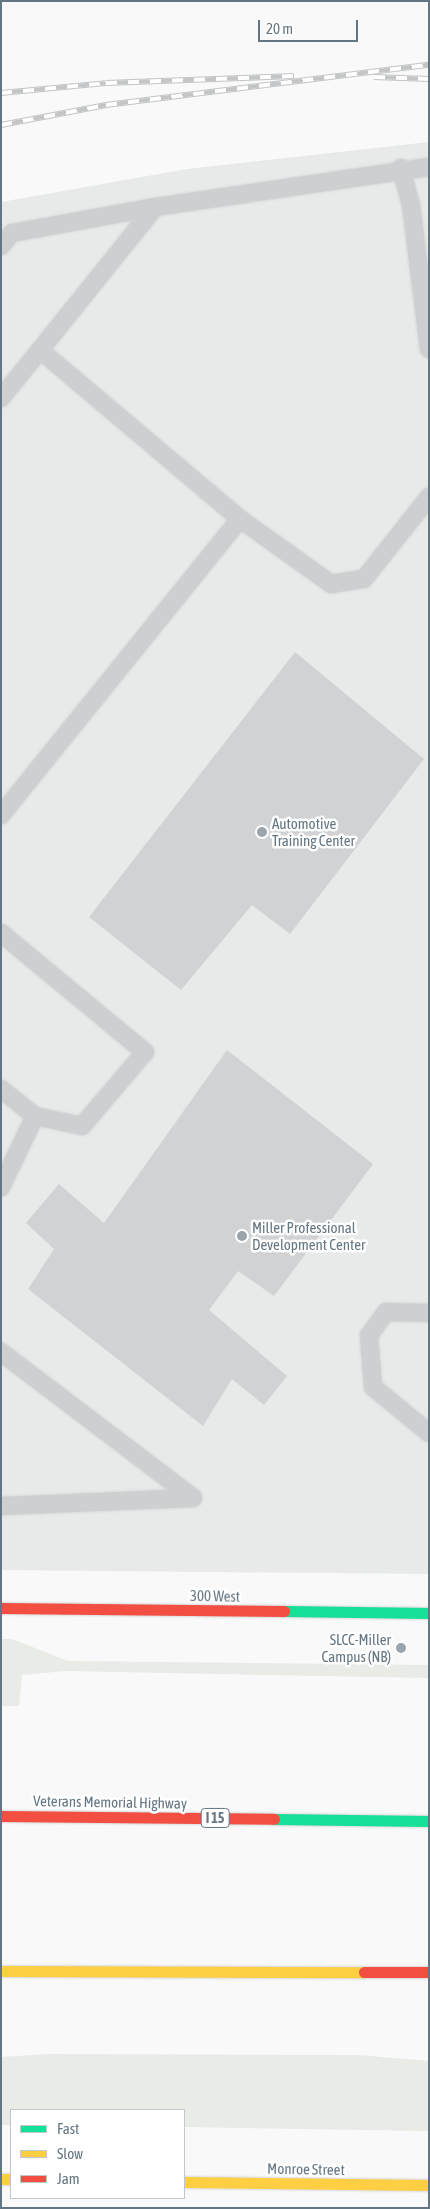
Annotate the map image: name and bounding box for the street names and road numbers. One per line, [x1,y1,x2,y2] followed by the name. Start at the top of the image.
[190,1587,240,1605] street label: 300 West
[33,1792,187,1812] street label: Veterans Memorial Highway
[200,1806,230,1830] road number: I 15
[267,2159,345,2179] street label: Monroe Street

